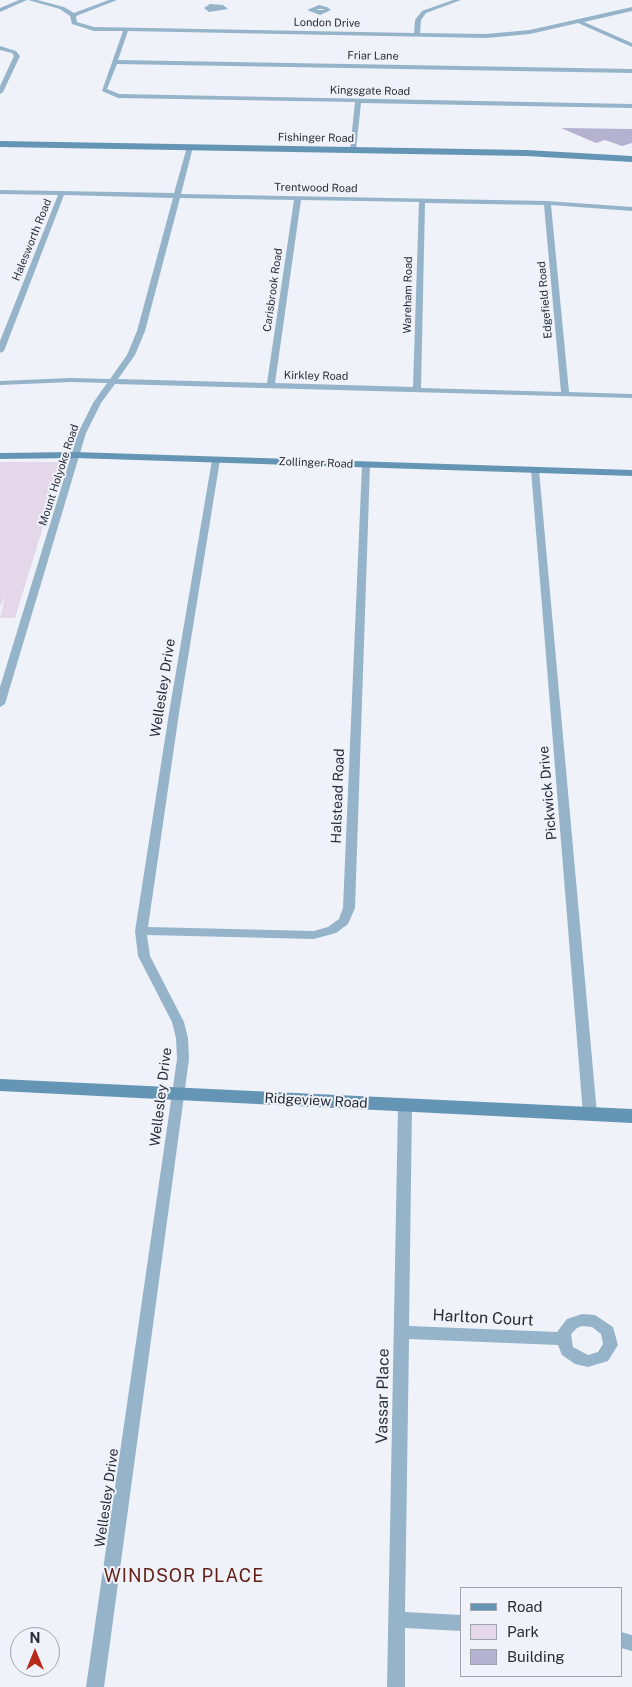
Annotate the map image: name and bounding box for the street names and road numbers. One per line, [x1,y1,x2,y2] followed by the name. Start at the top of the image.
[293,16,361,30] street label: London Drive
[347,49,399,63] street label: Friar Lane
[330,84,410,98] street label: Kingsgate Road
[278,131,354,145] street label: Fishinger Road
[274,181,358,195] street label: Trentwood Road
[10,197,54,283] street label: Halesworth Road
[261,247,285,333] street label: Carisbrook Road
[401,256,415,334] street label: Wareham Road
[535,261,555,339] street label: Edgefield Road
[284,369,348,383] street label: Kirkley Road
[36,423,82,527] street label: Mount Holyoke Road
[279,455,353,471] street label: Zollinger Road
[147,637,179,739] street label: Wellesley Drive
[536,745,560,841] street label: Pickwick Drive
[328,748,348,844] street label: Halstead Road
[147,1047,175,1147] street label: Wellesley Drive
[264,1090,368,1112] street label: Ridgeview Road
[432,1306,534,1330] street label: Harlton Court
[373,1348,393,1444] street label: Vassar Place
[92,1447,122,1549] street label: Wellesley Drive

